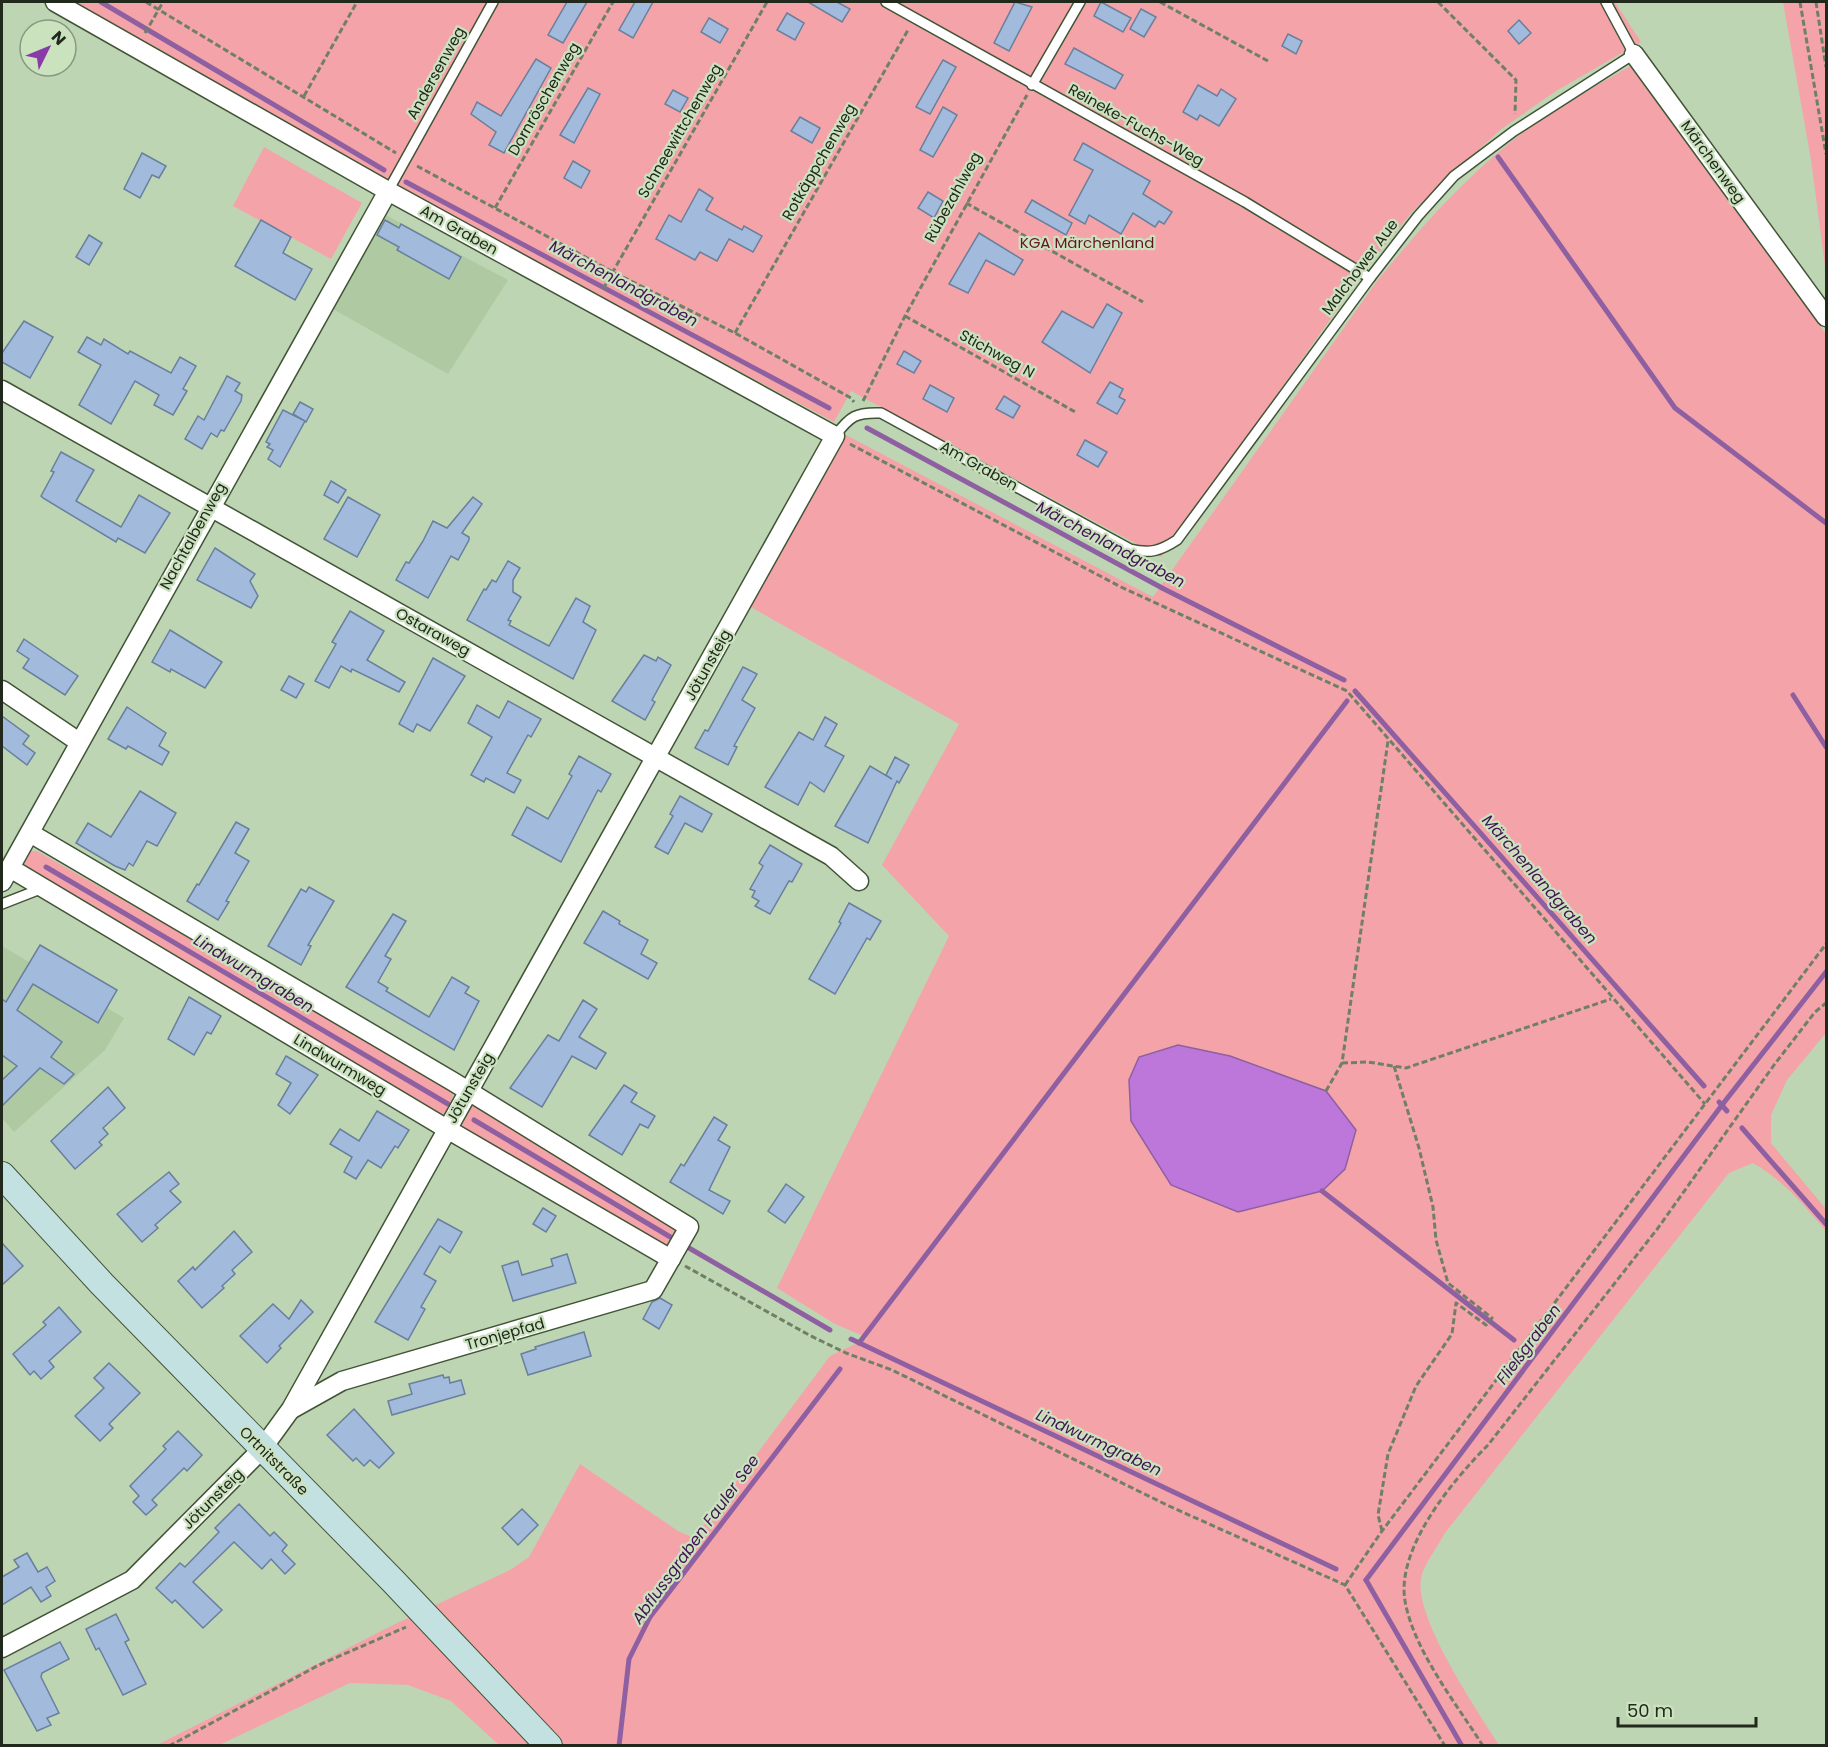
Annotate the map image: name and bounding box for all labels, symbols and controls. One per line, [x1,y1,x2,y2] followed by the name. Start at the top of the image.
[18,18,78,78] north arrow
[401,23,470,123] street label: Andersenweg
[46,26,71,50] text: N
[503,38,585,159] street label: Dornröschenweg
[632,60,727,202] street label: Schneewittchenweg
[1065,78,1208,171] street label: Reineke-Fuchs-Weg
[777,99,861,224] street label: Rotkäppchenweg
[1676,116,1751,208] street label: Märchenweg
[919,148,986,246] street label: Rübezahlweg
[417,200,502,260] street label: Am Graben
[1317,214,1403,319] street label: Malchower Aue
[1020,232,1154,253] park label: KGA Märchenland
[545,235,702,332] water label: Märchenlandgraben
[956,324,1039,383] street label: Stichweg N
[937,436,1022,496] street label: Am Graben
[154,478,231,593] street label: Nachtalbenweg
[1032,496,1189,593] water label: Märchenlandgraben
[392,602,474,661] street label: Ostaraweg
[679,625,736,704] street label: Jötunsteig
[1477,809,1602,949] water label: Märchenlandgraben
[189,928,318,1018] water label: Lindwurmgraben
[290,1029,390,1101] street label: Lindwurmweg
[441,1048,498,1127] street label: Jötunsteig
[1491,1299,1566,1389] water label: Fließgraben
[463,1312,547,1355] street label: Tronjepfad
[1032,1403,1165,1482] water label: Lindwurmgraben
[235,1421,314,1500] street label: Ortnitstraße
[626,1450,765,1629] water label: Abflussgraben Fauler See
[177,1463,248,1534] street label: Jötunsteig
[1618,1690,1756,1728] scale bar
[1627,1698,1673,1723] text: 50 m

